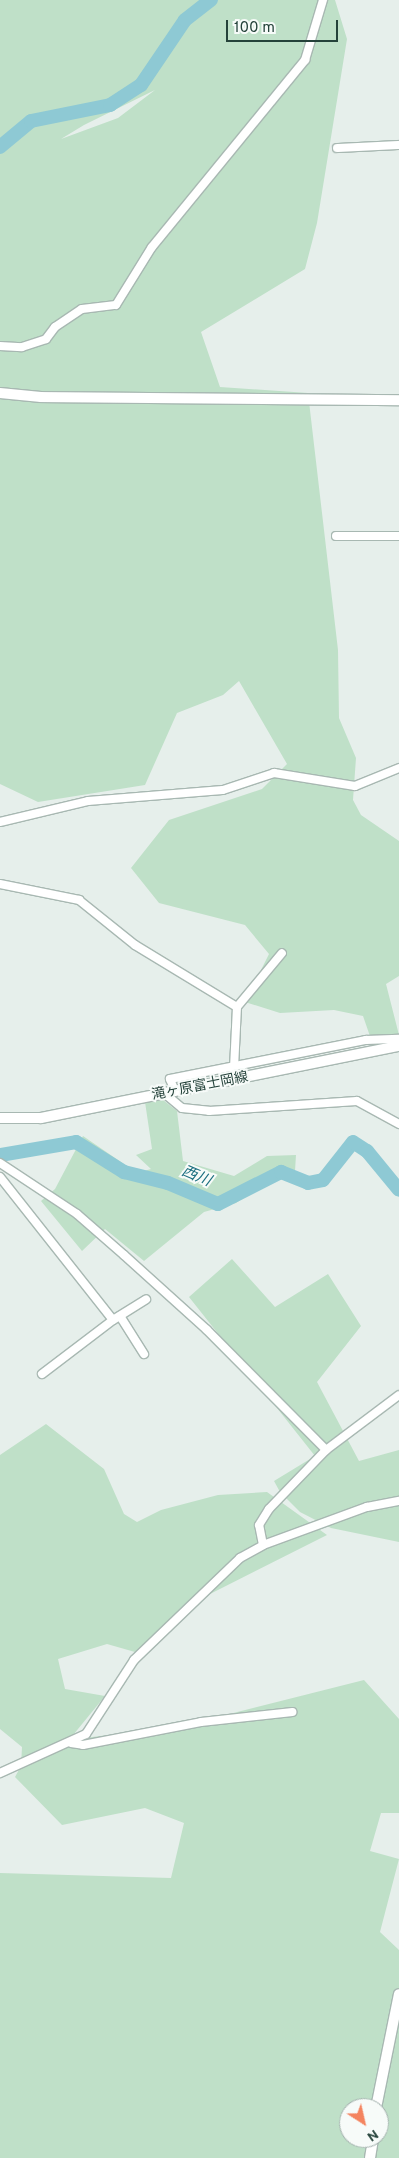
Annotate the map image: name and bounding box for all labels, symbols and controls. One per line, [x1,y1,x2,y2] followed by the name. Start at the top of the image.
[229,10,342,42] scale bar
[234,19,275,38] text: 100 m
[150,1069,250,1105] street label: 滝ヶ原富士岡線
[179,1163,213,1191] water label: 西川
[339,2098,389,2148] north arrow
[363,2125,381,2145] text: N

